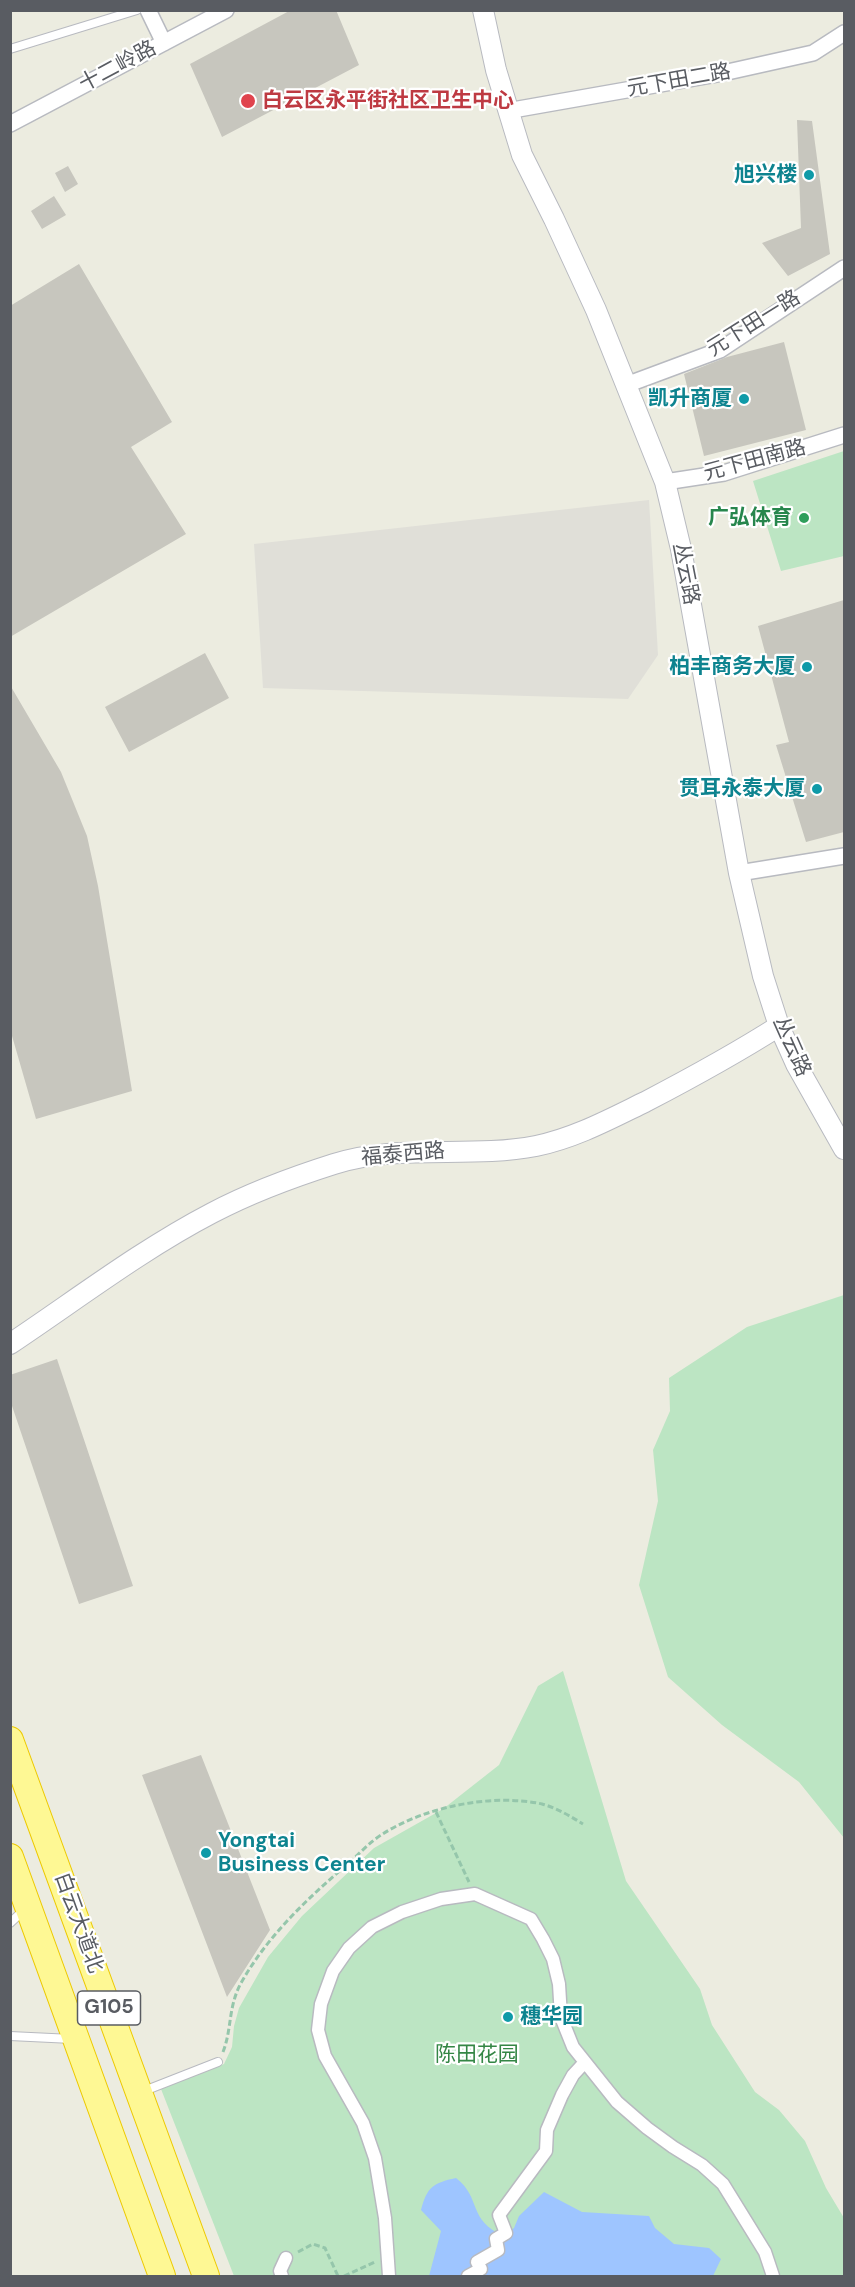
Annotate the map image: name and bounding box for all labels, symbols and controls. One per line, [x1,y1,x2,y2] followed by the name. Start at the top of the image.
[75,36,161,98] street label: 十二岭路
[625,59,733,103] street label: 元下田二路
[262,88,514,114] place label: 白云区永平街社区卫生中心
[239,92,257,110] marker: 白云区永平街社区卫生中心
[734,162,797,188] place label: 旭兴楼
[802,168,816,182] marker: 旭兴楼
[703,285,805,363] street label: 元下田一路
[648,386,732,412] place label: 凯升商厦
[737,392,751,406] marker: 凯升商厦
[701,435,809,487] street label: 元下田南路
[708,505,792,531] place label: 广弘体育
[797,511,811,525] marker: 广弘体育
[667,541,703,607] street label: 丛云路
[669,654,795,680] place label: 柏丰商务大厦
[800,660,814,674] marker: 柏丰商务大厦
[679,776,805,802] place label: 贯耳永泰大厦
[810,782,824,796] marker: 贯耳永泰大厦
[767,1013,815,1081] street label: 丛云路
[360,1139,446,1171] street label: 福泰西路
[218,1828,385,1878] place label: Yongtai Business Center
[199,1846,213,1860] marker: Yongtai Business Center
[48,1869,108,1977] street label: 白云大道北
[78,1991,140,2025] road number: G105
[520,2004,583,2030] place label: 穗华园
[501,2010,515,2024] marker: 穗华园
[435,2042,519,2068] park label: 陈田花园

